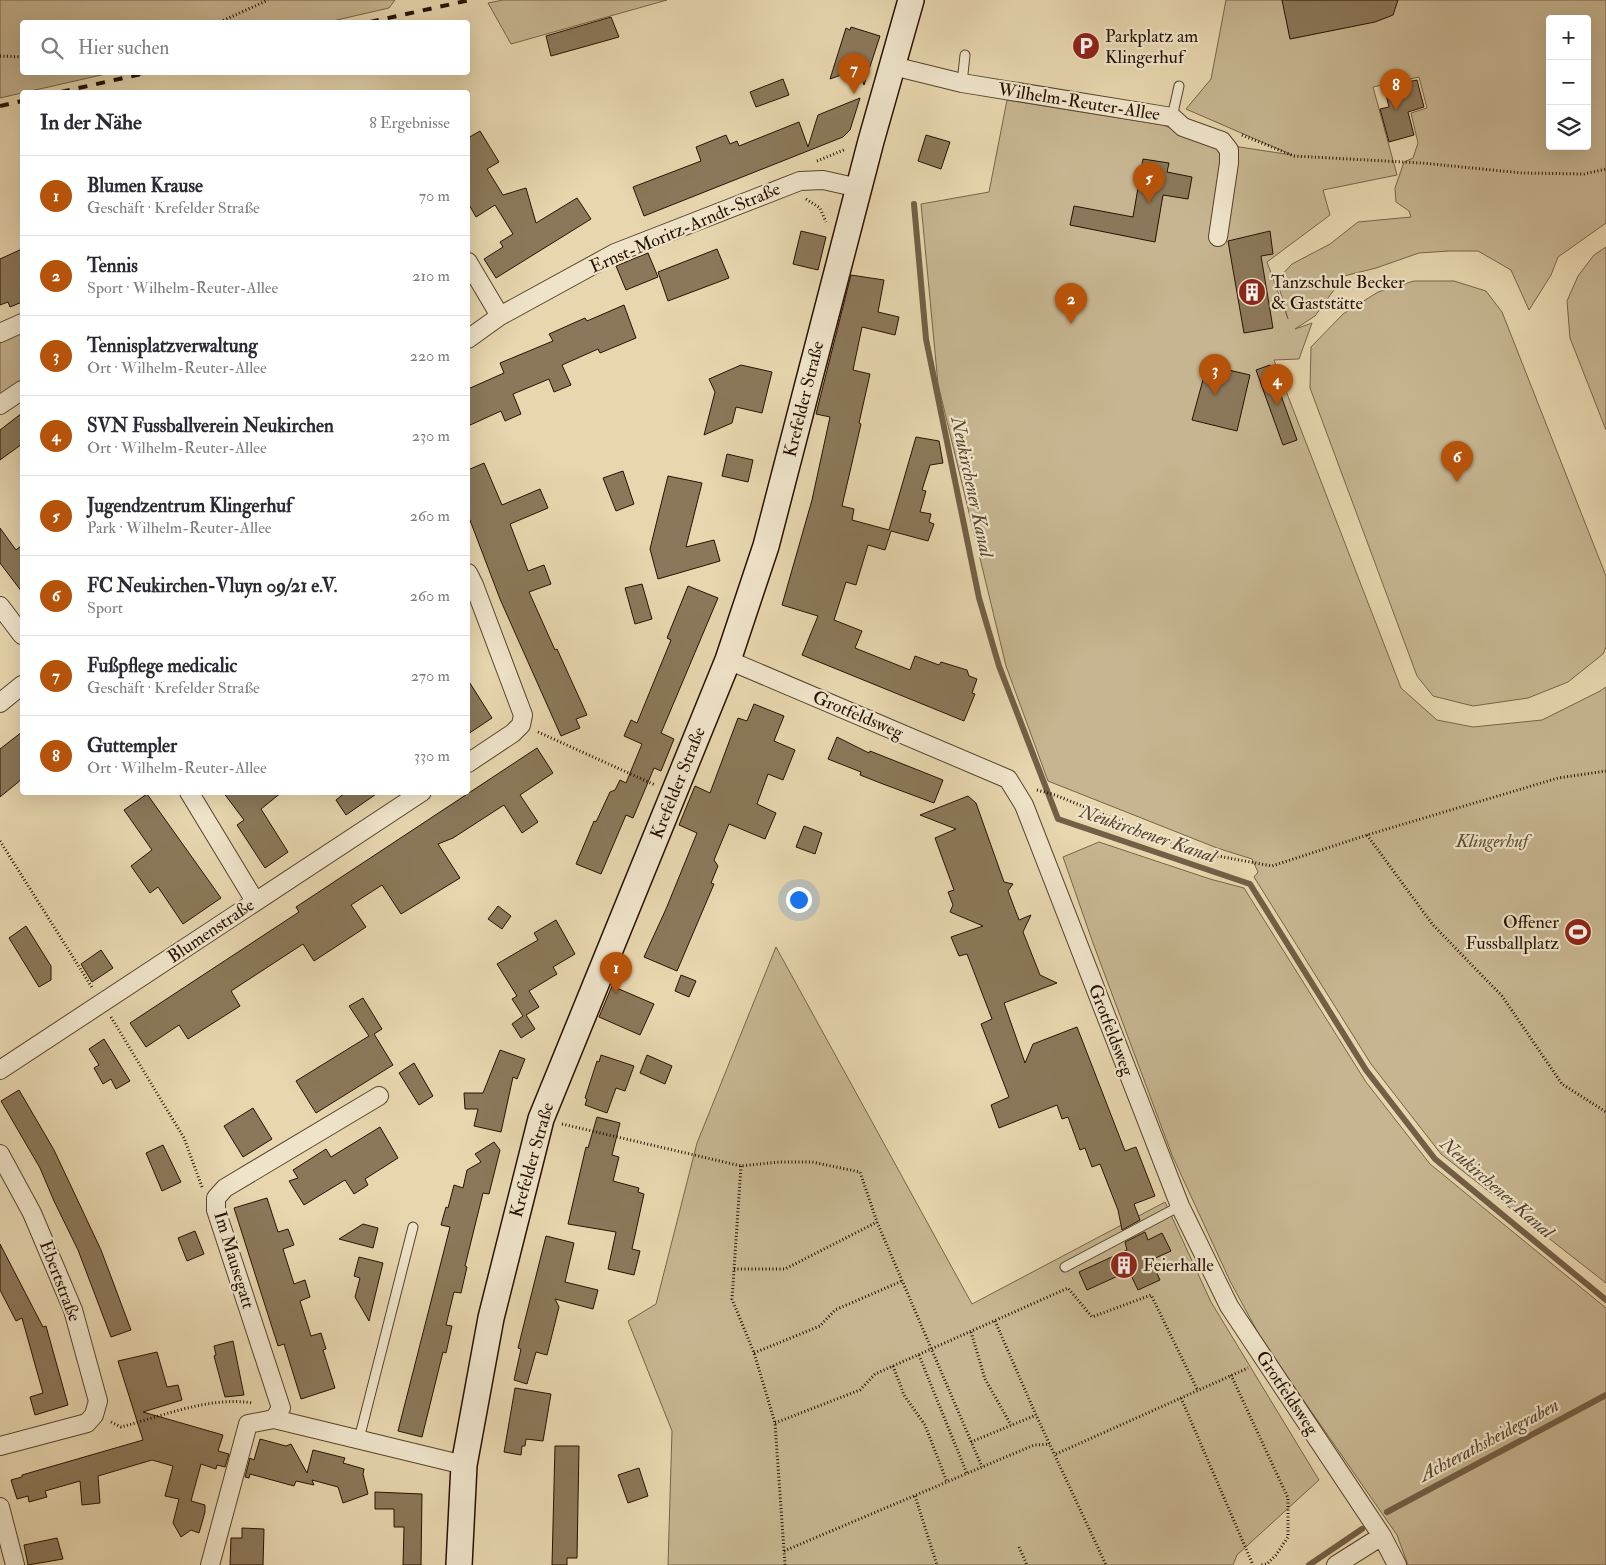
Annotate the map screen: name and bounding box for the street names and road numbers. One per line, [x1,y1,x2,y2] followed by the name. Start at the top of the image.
[995,78,1162,126] street label: Wilhelm-Reuter-Allee
[586,177,784,279] street label: Ernst-Moritz-Arndt-Straße
[778,338,830,459] street label: Krefelder Straße
[809,686,908,745] street label: Grotfeldsweg
[645,723,711,842] street label: Krefelder Straße
[163,893,259,968] street label: Blumenstraße
[1083,981,1139,1080] street label: Grotfeldsweg
[505,1099,560,1220] street label: Krefelder Straße
[208,1209,260,1312] street label: Im Mausegatt
[34,1237,86,1325] street label: Ebertstraße
[1250,1347,1324,1440] street label: Grotfeldsweg

